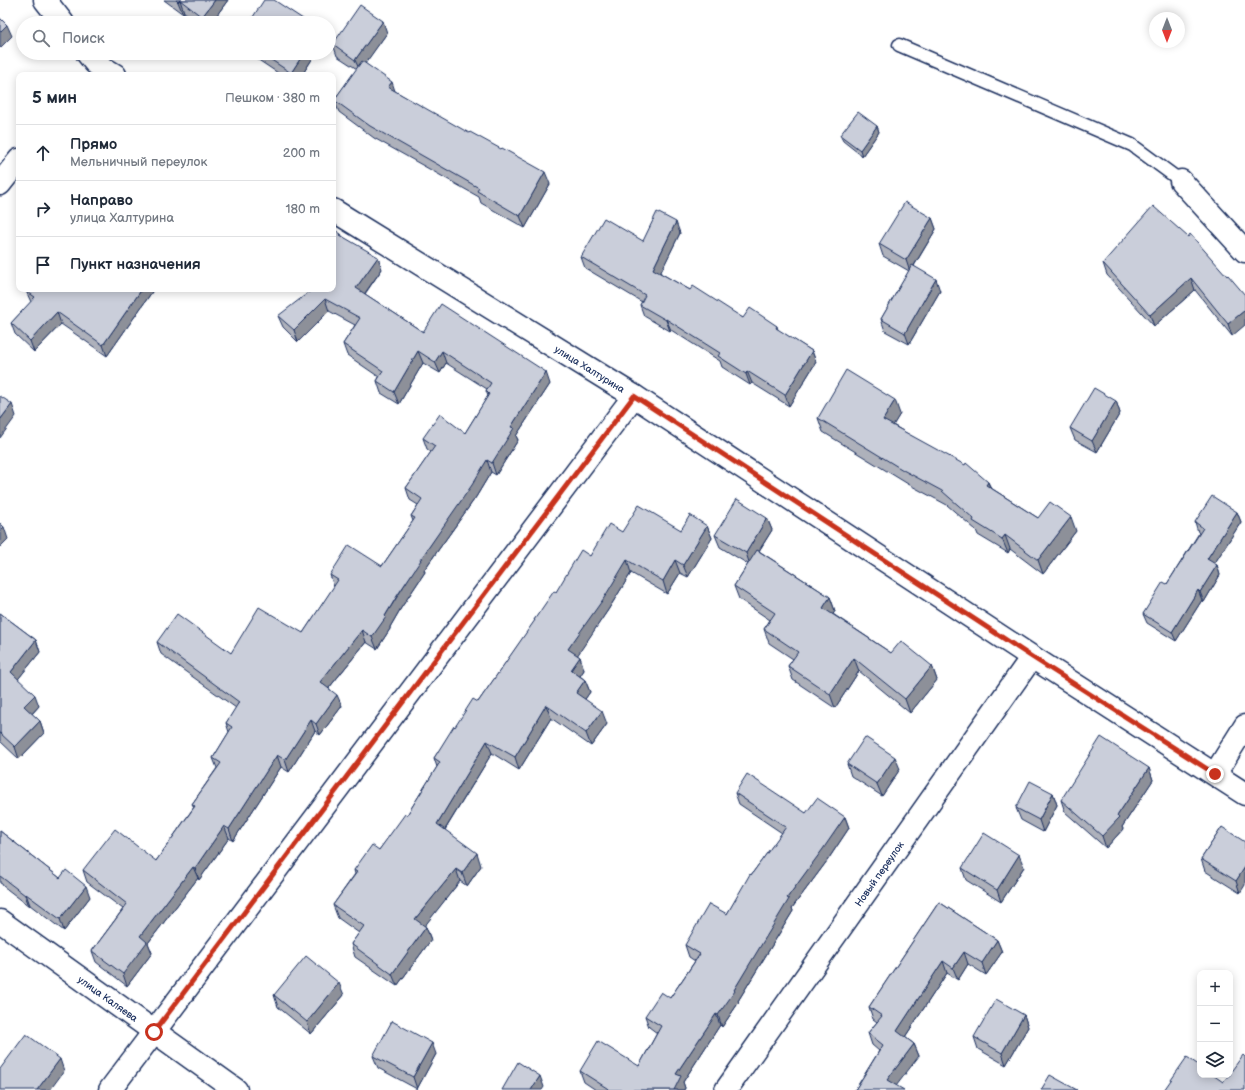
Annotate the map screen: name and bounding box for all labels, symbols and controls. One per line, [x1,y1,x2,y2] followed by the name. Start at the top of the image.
[1149,12,1185,48] north arrow
[16,16,336,60] search box
[30,27,52,49] icon: search
[62,29,105,48] text: Поиск
[32,88,77,108] text: 5 мин
[225,90,320,106] text: Пешком · 380 m
[70,135,117,154] text: Прямо
[32,142,54,164] icon: ahead
[283,145,320,161] text: 200 m
[70,154,207,170] text: Мельничный переулок
[70,191,133,210] text: Направо
[32,198,54,220] icon: right
[285,201,320,217] text: 180 m
[70,210,174,226] text: улица Халтурина
[32,254,54,276] icon: arrive
[70,255,201,274] text: Пункт назначения
[552,343,627,396] street label: улица Халтурина
[1206,765,1224,783] route end
[853,839,907,909] street label: Новый переулок
[1197,970,1233,1078] map controls
[1197,970,1233,1006] button: +
[75,974,140,1025] street label: улица Каляева
[1197,1006,1233,1042] button: −
[145,1023,163,1041] route start
[1197,1042,1233,1078] button: layers

